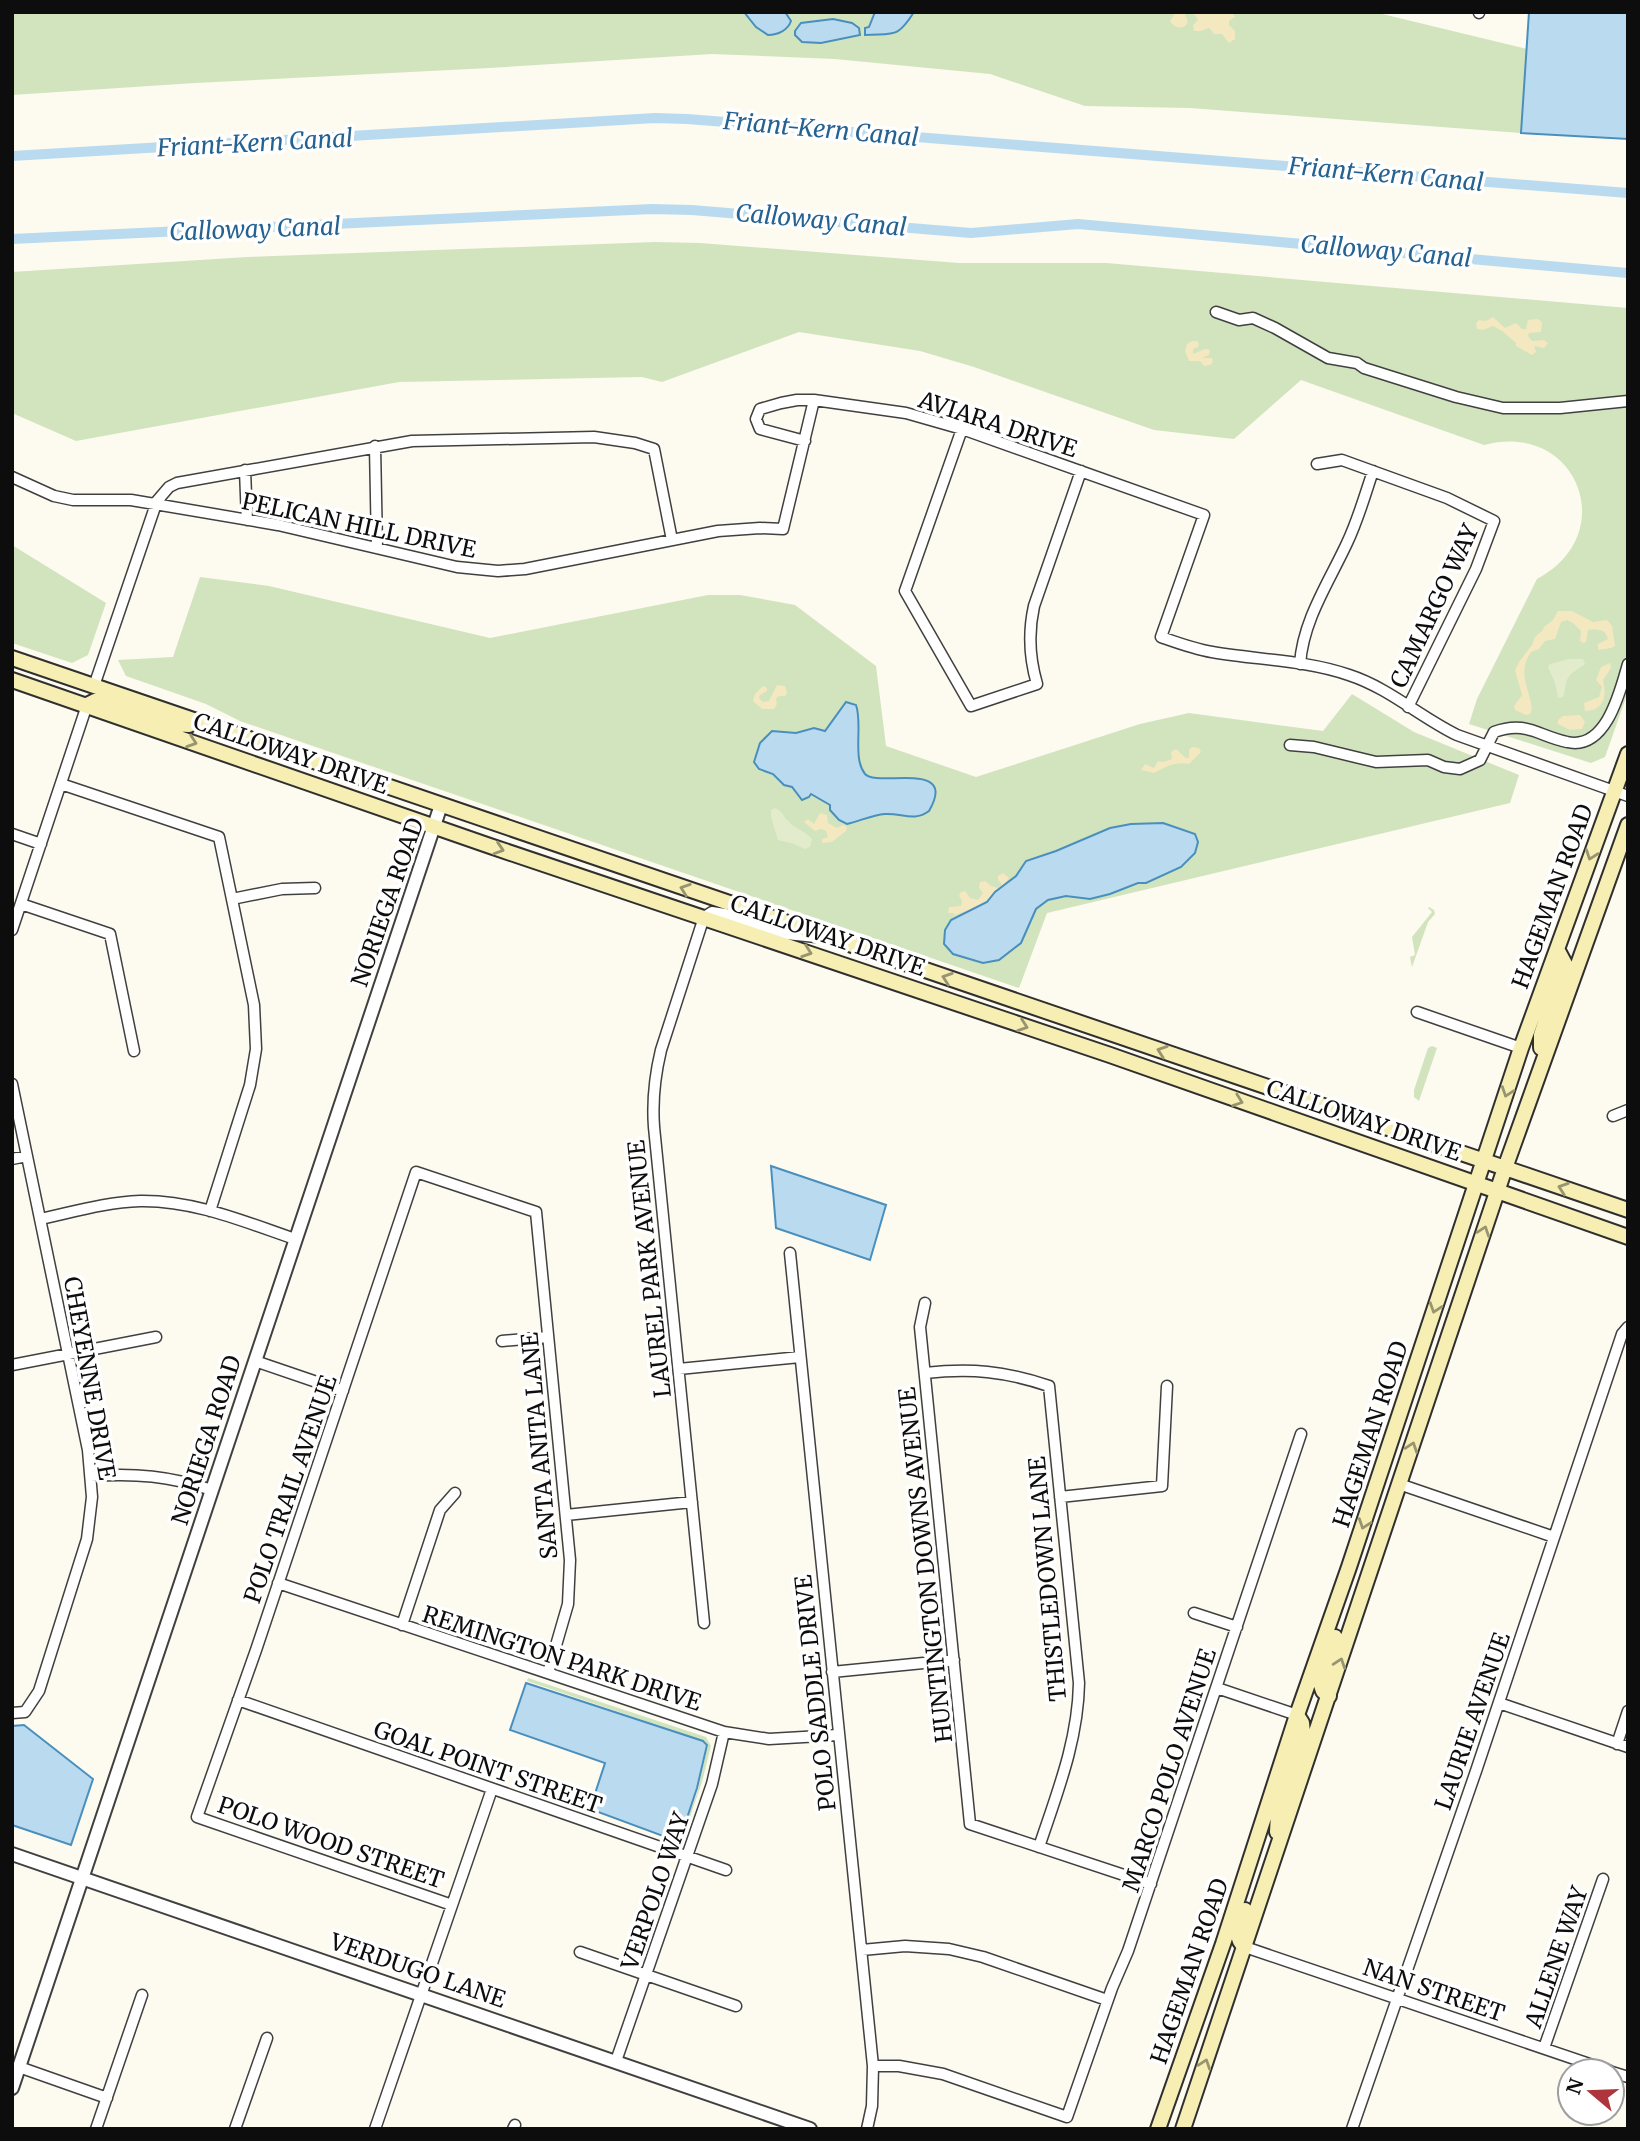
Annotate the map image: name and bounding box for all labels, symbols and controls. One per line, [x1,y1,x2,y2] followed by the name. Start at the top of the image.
[721,105,920,153] water label: Friant-Kern Canal
[155,122,354,164] water label: Friant-Kern Canal
[1286,150,1485,198] water label: Friant-Kern Canal
[734,197,908,243] water label: Calloway Canal
[169,211,341,247] water label: Calloway Canal
[1299,228,1473,274] water label: Calloway Canal
[914,384,1081,463] street label: AVIARA DRIVE
[239,486,479,564] street label: PELICAN HILL DRIVE
[1383,519,1485,692] street label: CAMARGO WAY
[190,706,393,800] street label: CALLOWAY DRIVE
[186,734,198,748] one-way arrow
[1505,800,1599,992] street label: HAGEMAN ROAD
[345,814,429,990] street label: NORIEGA ROAD
[492,841,504,855] one-way arrow
[1585,848,1599,860] one-way arrow
[680,883,692,897] one-way arrow
[727,888,930,982] street label: CALLOWAY DRIVE
[801,944,813,958] one-way arrow
[941,972,954,986] one-way arrow
[1016,1018,1028,1032] one-way arrow
[1157,1045,1169,1059] one-way arrow
[1263,1073,1466,1167] street label: CALLOWAY DRIVE
[1501,1085,1515,1098] one-way arrow
[1231,1092,1243,1106] one-way arrow
[621,1138,677,1399] street label: LAUREL PARK AVENUE
[1558,1182,1570,1196] one-way arrow
[1476,1226,1490,1238] one-way arrow
[58,1274,122,1482] street label: CHEYENNE DRIVE
[1429,1302,1444,1314] one-way arrow
[515,1331,563,1561] street label: SANTA ANITA LANE
[1326,1337,1414,1531] street label: HAGEMAN ROAD
[165,1352,247,1528] street label: NORIEGA ROAD
[237,1371,343,1607] street label: POLO TRAIL AVENUE
[892,1385,958,1744] street label: HUNTINGTON DOWNS AVENUE
[1404,1441,1418,1454] one-way arrow
[1022,1455,1072,1703] street label: THISTLEDOWN LANE
[1358,1517,1372,1530] one-way arrow
[788,1573,842,1812] street label: POLO SADDLE DRIVE
[419,1599,705,1717] street label: REMINGTON PARK DRIVE
[1428,1628,1516,1814] street label: LAURIE AVENUE
[1116,1644,1222,1895] street label: MARCO POLO AVENUE
[1332,1657,1346,1669] one-way arrow
[370,1714,606,1820] street label: GOAL POINT STREET
[214,1790,448,1894] street label: POLO WOOD STREET
[614,1807,696,1974] street label: VERPOLO WAY
[1144,1874,1234,2068] street label: HAGEMAN ROAD
[1518,1881,1594,2032] street label: ALLENE WAY
[326,1926,510,2014] street label: VERDUGO LANE
[1360,1952,1509,2028] street label: NAN STREET
[1556,2057,1626,2127] north arrow
[1197,2059,1211,2071] one-way arrow
[1561,2075,1589,2097] text: N

